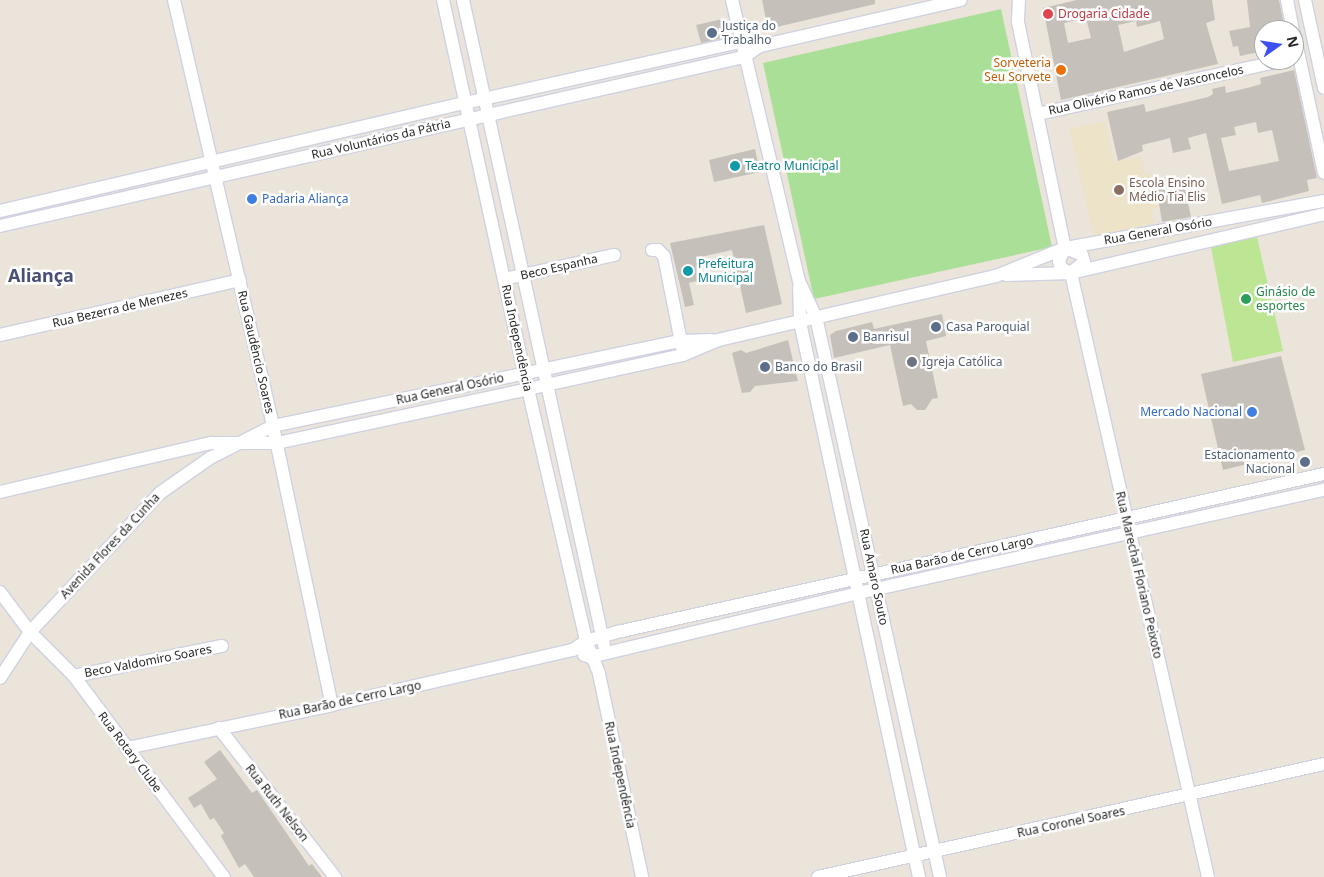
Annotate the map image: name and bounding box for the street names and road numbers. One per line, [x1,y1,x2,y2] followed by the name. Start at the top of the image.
[1047,62,1245,118] street label: Rua Olivério Ramos de Vasconcelos
[310,116,452,162] street label: Rua Voluntários da Pátria
[1103,214,1213,248] street label: Rua General Osório
[519,251,599,283] street label: Beco Espanha
[499,283,535,393] street label: Rua Independência
[51,285,189,331] street label: Rua Bezerra de Menezes
[235,289,277,415] street label: Rua Gaudêncio Soares
[395,371,505,407] street label: Rua General Osório
[57,490,163,602] street label: Avenida Flores da Cunha
[1113,490,1165,660] street label: Rua Marechal Floriano Peixoto
[857,527,891,627] street label: Rua Amaro Souto
[889,533,1035,577] street label: Rua Barão de Cerro Largo
[83,642,213,680] street label: Beco Valdomiro Soares
[277,678,423,722] street label: Rua Barão de Cerro Largo
[95,709,165,795] street label: Rua Rotary Clube
[602,720,638,830] street label: Rua Independência
[242,762,312,844] street label: Rua Ruth Nelson
[1016,804,1126,840] street label: Rua Coronel Soares

